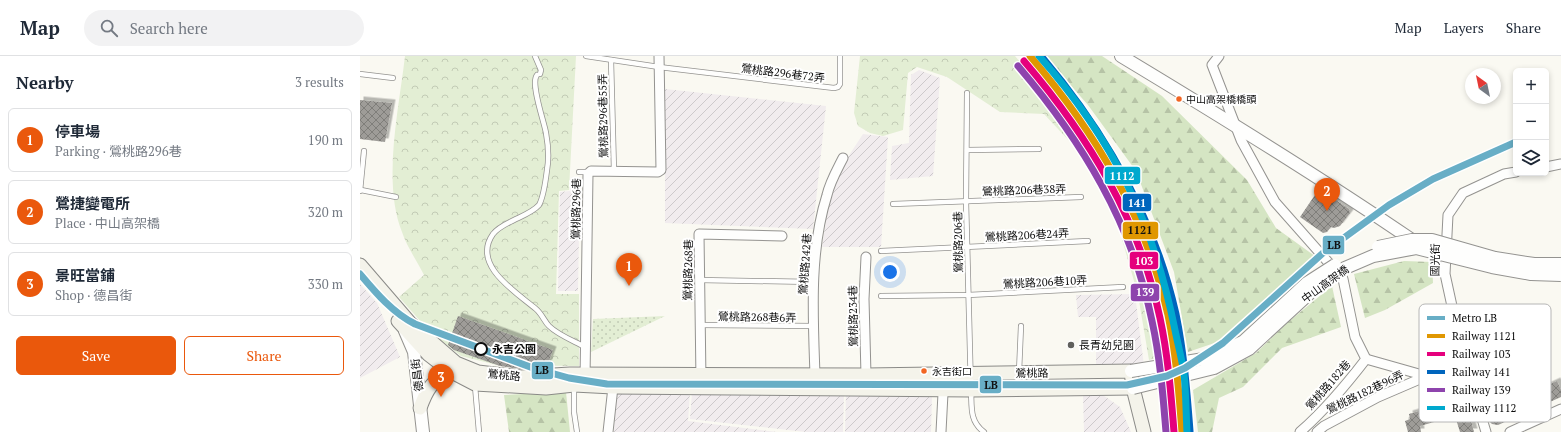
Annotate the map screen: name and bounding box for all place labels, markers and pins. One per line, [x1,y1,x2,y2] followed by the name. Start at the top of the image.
[1186,93,1257,106] place label: 中山高架橋橋頭
[1174,94,1184,104] marker: 中山高架橋橋頭
[1314,178,1340,211] pin: 2
[616,253,642,286] pin: 1
[1079,338,1134,352] place label: 長青幼兒園
[1066,340,1076,350] marker: 長青幼兒園
[474,342,488,356] marker: 永吉公園
[492,342,536,356] place label: 永吉公園
[428,364,454,397] pin: 3
[932,365,972,378] place label: 永吉街口
[919,366,929,376] marker: 永吉街口

